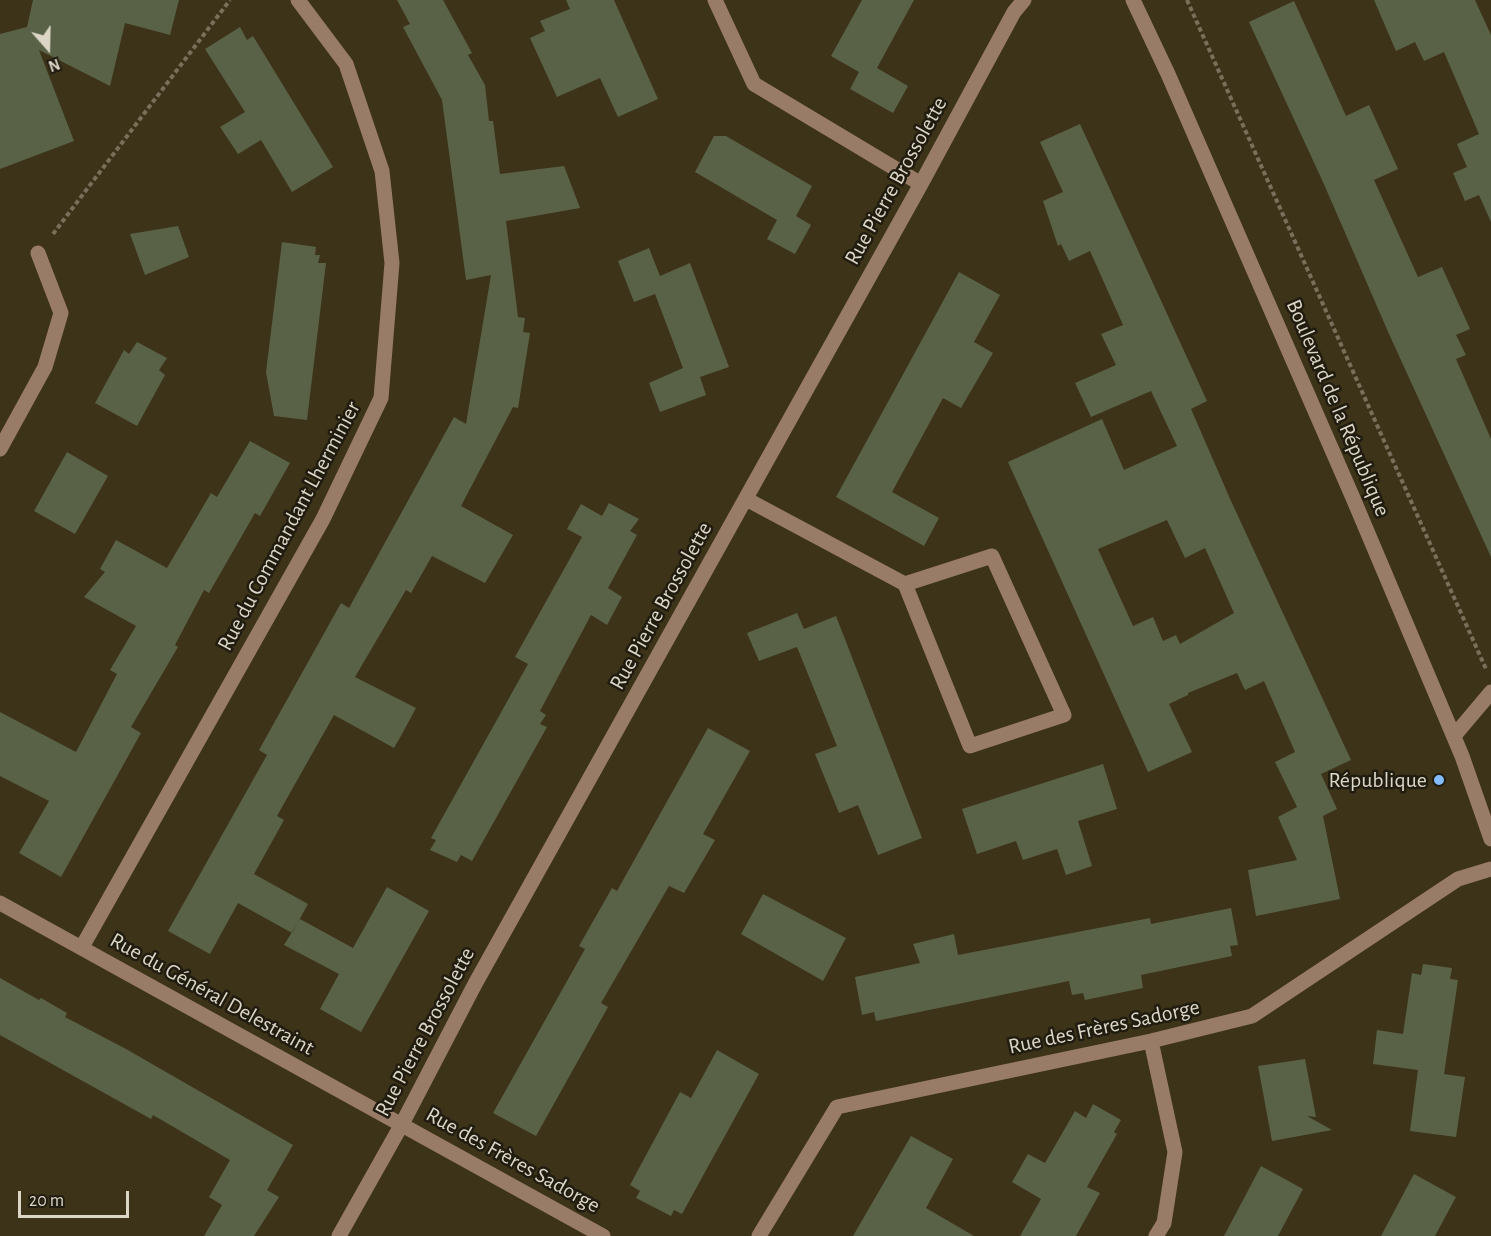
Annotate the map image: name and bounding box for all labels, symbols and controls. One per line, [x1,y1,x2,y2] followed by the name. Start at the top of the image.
[18,18,78,78] north arrow
[46,55,62,74] text: N
[839,93,953,269] street label: Rue Pierre Brossolette
[1280,296,1396,520] street label: Boulevard de la République
[212,397,366,655] street label: Rue du Commandant Lherminier
[604,518,718,694] street label: Rue Pierre Brossolette
[1328,767,1427,793] place label: République
[1432,773,1446,787] marker: République
[105,927,319,1061] street label: Rue du Général Delestraint
[369,943,481,1121] street label: Rue Pierre Brossolette
[1006,994,1202,1060] street label: Rue des Frères Sadorge
[421,1101,605,1219] street label: Rue des Frères Sadorge
[21,1179,132,1217] scale bar
[29,1192,64,1210] text: 20 m

